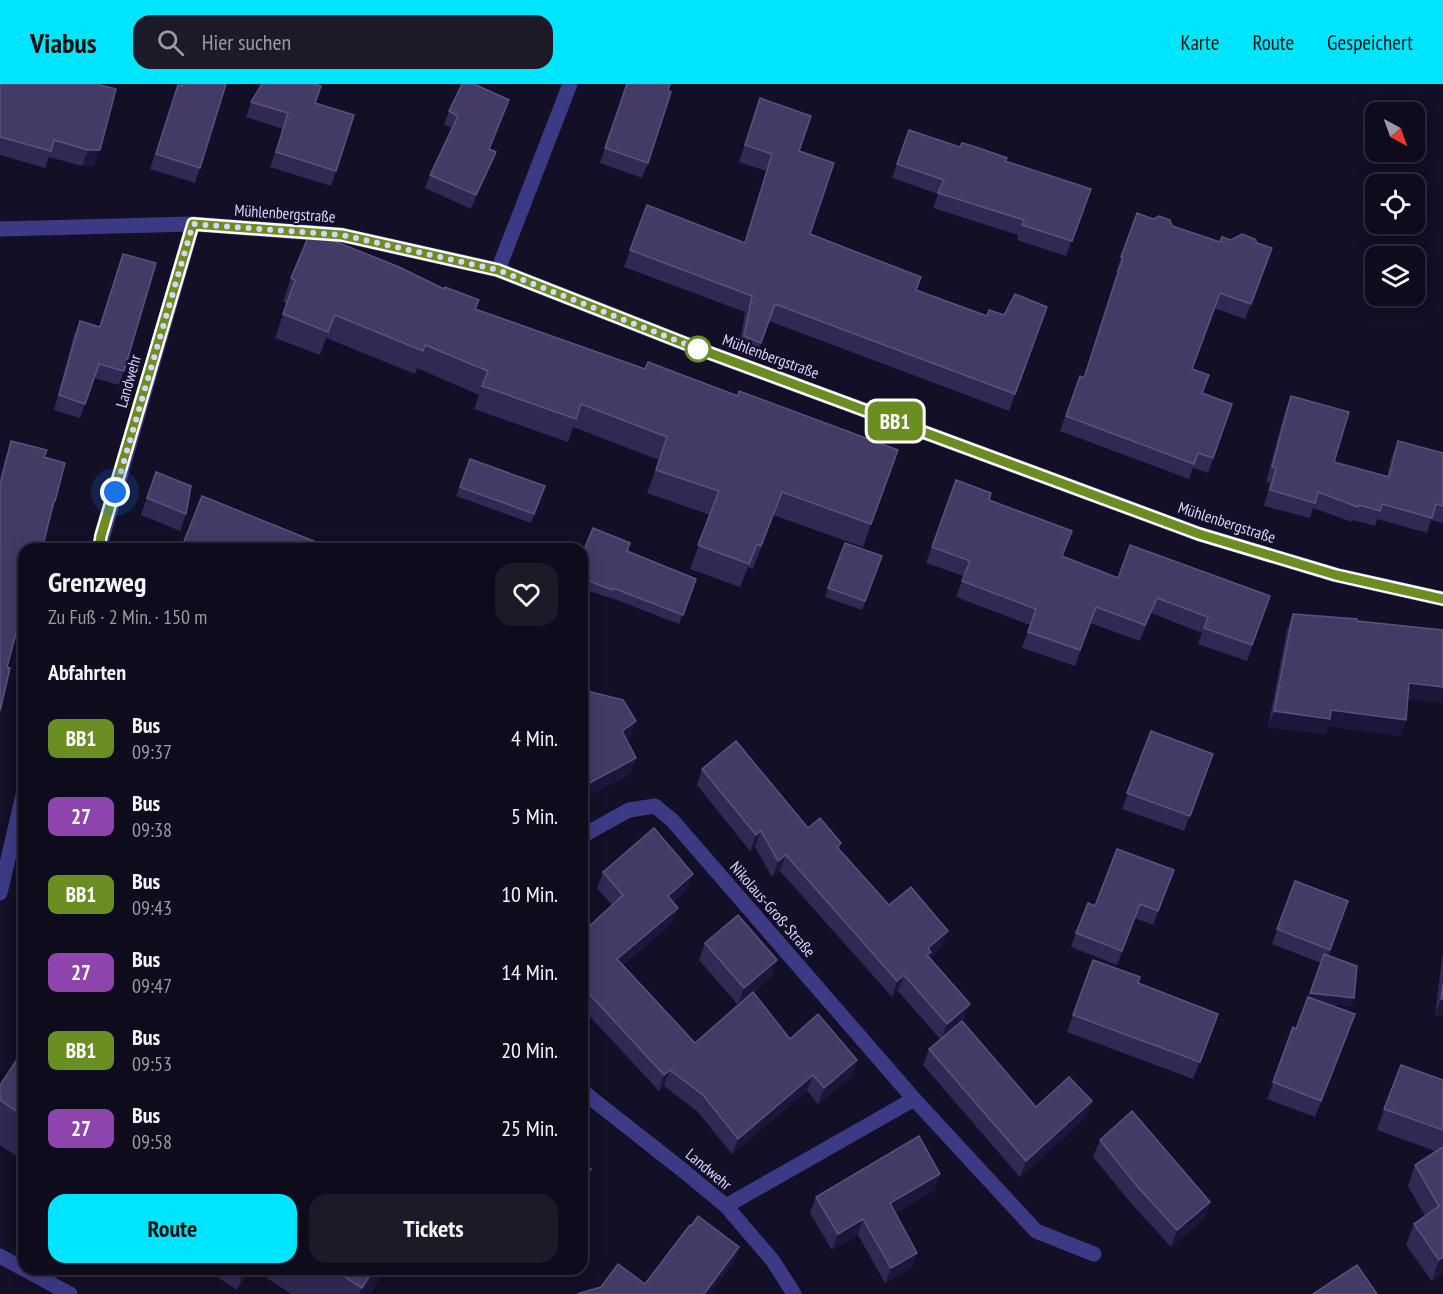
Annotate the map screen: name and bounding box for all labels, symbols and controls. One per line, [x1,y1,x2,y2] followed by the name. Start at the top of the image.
[133,15,553,69] search box
[30,24,97,61] text: Viabus
[154,26,187,59] icon: search
[202,28,291,56] text: Hier suchen
[1181,29,1219,56] text: Karte
[1252,29,1294,56] text: Route
[1327,29,1413,56] text: Gespeichert
[1365,102,1425,162] north arrow
[1365,102,1425,306] map controls
[1365,174,1425,234] button: locate
[234,199,336,227] street label: Mühlenbergstraße
[1365,246,1425,306] button: layers
[720,329,822,383] street label: Mühlenbergstraße
[685,336,711,362] unlabelled marker
[111,352,145,410] street label: Landwehr
[860,402,930,440] line badge: BB1
[880,408,910,435] text: BB1
[100,477,130,507] your location
[1176,497,1278,547] street label: Mühlenbergstraße
[48,563,146,600] text: Grenzweg
[495,563,558,626] button: heart
[48,604,207,630] text: Zu Fuß · 2 Min. · 150 m
[48,658,126,686] text: Abfahrten
[132,711,160,739] text: Bus
[511,724,558,752] text: 4 Min.
[66,725,96,752] text: BB1
[132,739,172,765] text: 09:37
[132,789,160,817] text: Bus
[511,802,558,830] text: 5 Min.
[71,803,91,830] text: 27
[132,817,172,843] text: 09:38
[726,857,820,961] street label: Nikolaus-Groß-Straße
[132,867,160,895] text: Bus
[501,880,558,908] text: 10 Min.
[66,881,96,908] text: BB1
[132,895,172,921] text: 09:43
[132,945,160,973] text: Bus
[501,958,558,986] text: 14 Min.
[71,959,91,986] text: 27
[132,973,172,999] text: 09:47
[132,1023,160,1051] text: Bus
[501,1036,558,1064] text: 20 Min.
[66,1037,96,1064] text: BB1
[132,1051,172,1077] text: 09:53
[132,1101,160,1129] text: Bus
[501,1114,558,1142] text: 25 Min.
[71,1115,91,1142] text: 27
[132,1129,172,1155] text: 09:58
[682,1144,737,1194] street label: Landwehr
[48,1194,297,1263] button: Route
[309,1194,558,1263] button: Tickets

